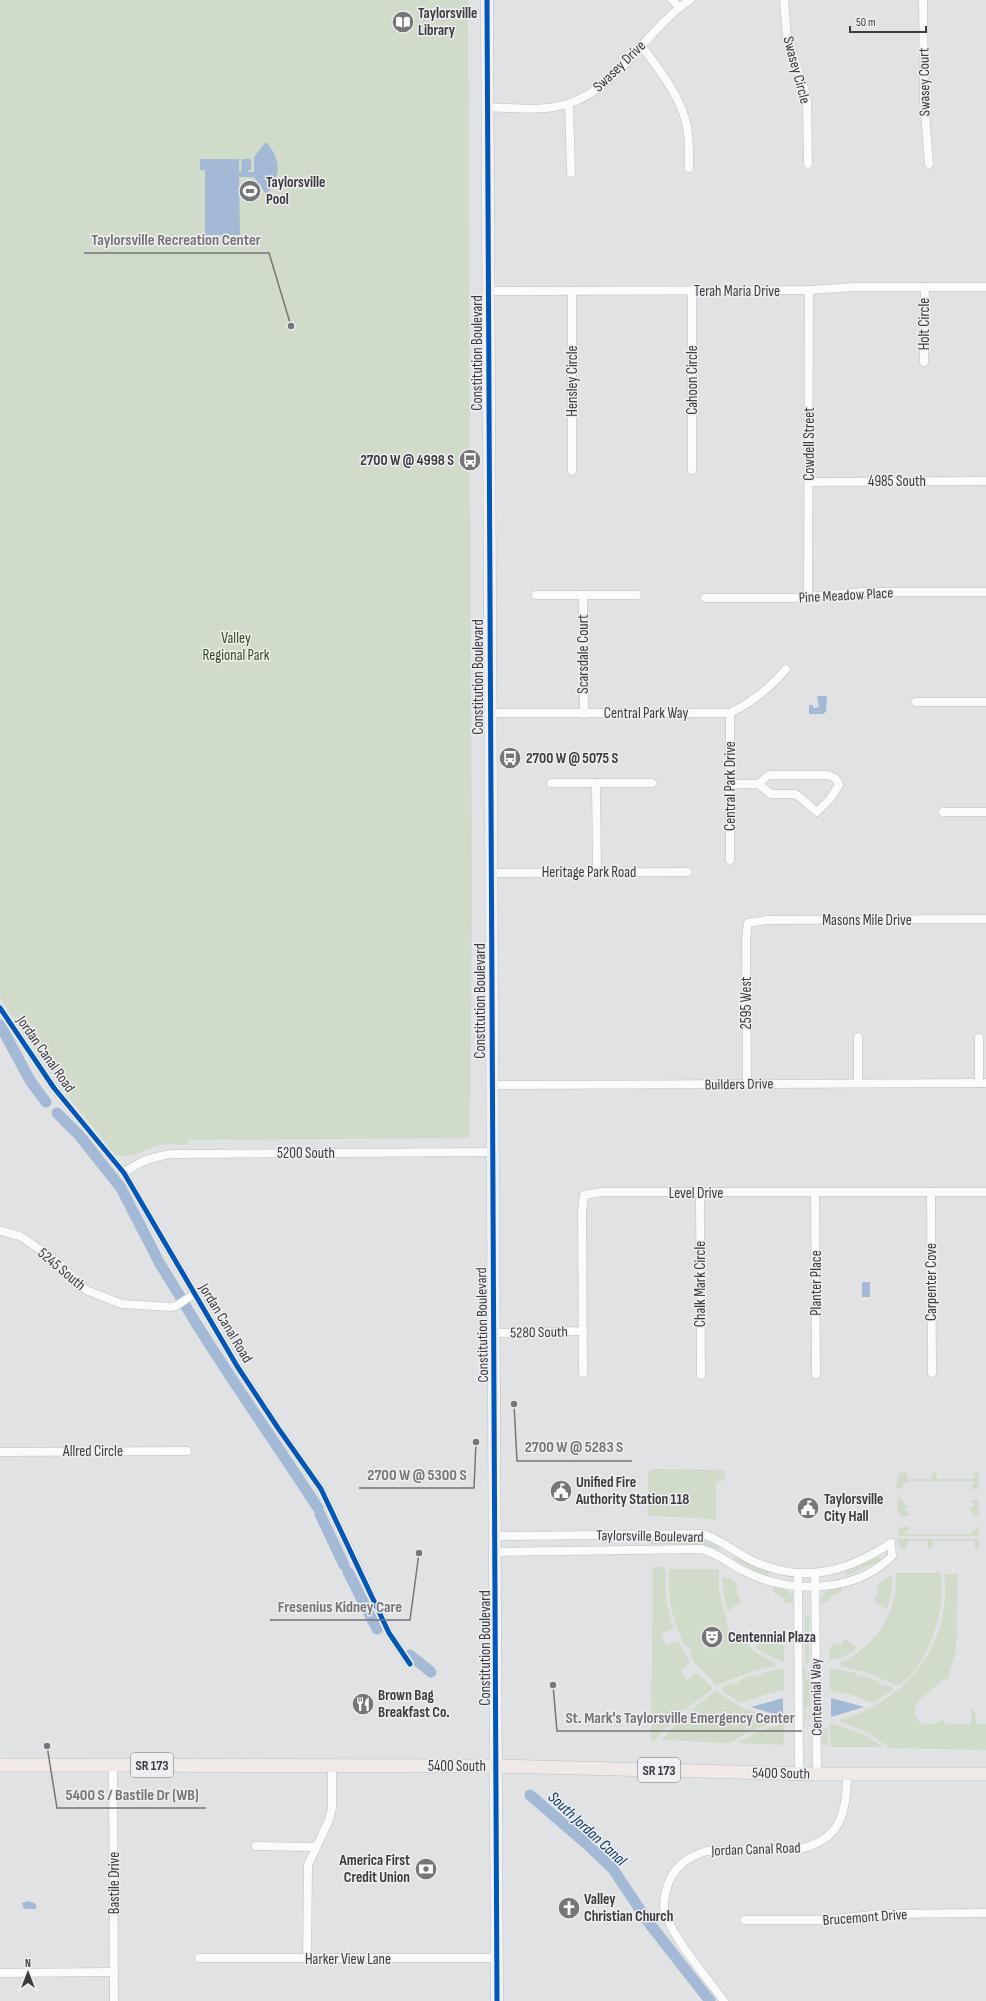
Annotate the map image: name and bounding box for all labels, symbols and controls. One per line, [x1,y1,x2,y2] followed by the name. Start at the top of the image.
[418,4,478,40] place label: Taylorsville Library
[850,8,926,34] scale bar
[390,9,416,35] library icon: Taylorsville Library
[856,15,876,30] text: 50 m
[778,34,815,106] street label: Swasey Circle
[589,37,650,96] street label: Swasey Drive
[914,47,935,116] street label: Swasey Court
[266,173,326,209] place label: Taylorsville Pool
[237,178,263,204] sports icon: Taylorsville Pool
[84,225,269,253] callout: Taylorsville Recreation Center
[91,231,261,250] text: Taylorsville Recreation Center
[694,282,780,301] street label: Terah Maria Drive
[468,295,487,411] street label: Constitution Boulevard
[915,298,934,350] street label: Holt Circle
[563,345,582,417] street label: Hensley Circle
[683,345,702,415] street label: Cahoon Circle
[800,407,819,481] street label: Cowdell Street
[457,447,483,473] bus stop icon: 2700 W @ 4998 S
[360,451,454,470] place label: 2700 W @ 4998 S
[868,472,926,491] street label: 4985 South
[798,584,894,607] street label: Pine Meadow Place
[574,614,593,694] street label: Scarsdale Court
[469,619,488,735] street label: Constitution Boulevard
[202,629,270,665] park label: Valley Regional Park
[604,704,688,723] street label: Central Park Way
[721,741,740,831] street label: Central Park Drive
[497,745,523,771] bus stop icon: 2700 W @ 5075 S
[526,749,619,768] place label: 2700 W @ 5075 S
[542,863,636,882] street label: Heritage Park Road
[822,911,912,930] street label: Masons Mile Drive
[471,943,490,1059] street label: Constitution Boulevard
[737,976,756,1029] street label: 2595 West
[12,1011,79,1096] street label: Jordan Canal Road
[704,1074,774,1095] street label: Builders Drive
[277,1144,335,1163] street label: 5200 South
[669,1184,723,1203] street label: Level Drive
[691,1241,710,1327] street label: Chalk Mark Circle
[922,1243,941,1321] street label: Carpenter Cove
[34,1244,90,1295] street label: 5245 South
[807,1250,826,1316] street label: Planter Place
[472,1267,493,1383] street label: Constitution Boulevard
[194,1279,257,1366] street label: Jordan Canal Road
[510,1322,568,1343] street label: 5280 South
[517,1433,632,1461] callout: 2700 W @ 5283 S
[525,1438,623,1457] text: 2700 W @ 5283 S
[62,1442,123,1461] street label: Allred Circle
[359,1460,474,1488] callout: 2700 W @ 5300 S
[367,1466,467,1485] text: 2700 W @ 5300 S
[575,1473,689,1509] place label: Unified Fire Authority Station 118
[548,1478,574,1504] public building icon: Unified Fire Authority Station 118
[824,1490,884,1526] place label: Taylorsville City Hall
[795,1495,821,1521] public building icon: Taylorsville City Hall
[596,1526,704,1547] street label: Taylorsville Boulevard
[476,1590,495,1706] street label: Constitution Boulevard
[270,1592,410,1620] callout: Fresenius Kidney Care
[278,1598,402,1617] text: Fresenius Kidney Care
[699,1624,725,1650] theatre icon: Centennial Plaza
[728,1628,816,1647] place label: Centennial Plaza
[806,1658,827,1736] street label: Centennial Way
[378,1686,450,1722] place label: Brown Bag Breakfast Co.
[350,1691,376,1717] restaurant icon: Brown Bag Breakfast Co.
[557,1703,802,1731] callout: St. Mark's Taylorsville Emergency Center
[565,1709,795,1728] text: St. Mark's Taylorsville Emergency Center
[131,1753,173,1777] road number: SR 173
[428,1757,486,1776] street label: 5400 South
[638,1758,680,1782] road number: SR 173
[752,1763,810,1784] street label: 5400 South
[57,1780,206,1808] callout: 5400 S / Bastile Dr (WB)
[65,1786,199,1805] text: 5400 S / Bastile Dr (WB)
[544,1788,631,1871] water label: South Jordan Canal
[710,1838,801,1861] street label: Jordan Canal Road
[338,1851,410,1887] place label: America First Credit Union
[105,1852,124,1914] street label: Bastile Drive
[413,1856,439,1882] bank icon: America First Credit Union
[584,1890,673,1926] place label: Valley Christian Church
[556,1895,582,1921] church icon: Valley Christian Church
[822,1905,908,1930] street label: Brucemont Drive
[305,1950,391,1969] street label: Harker View Lane
[8,1953,48,1993] north arrow
[25,1957,31,1970] text: N

